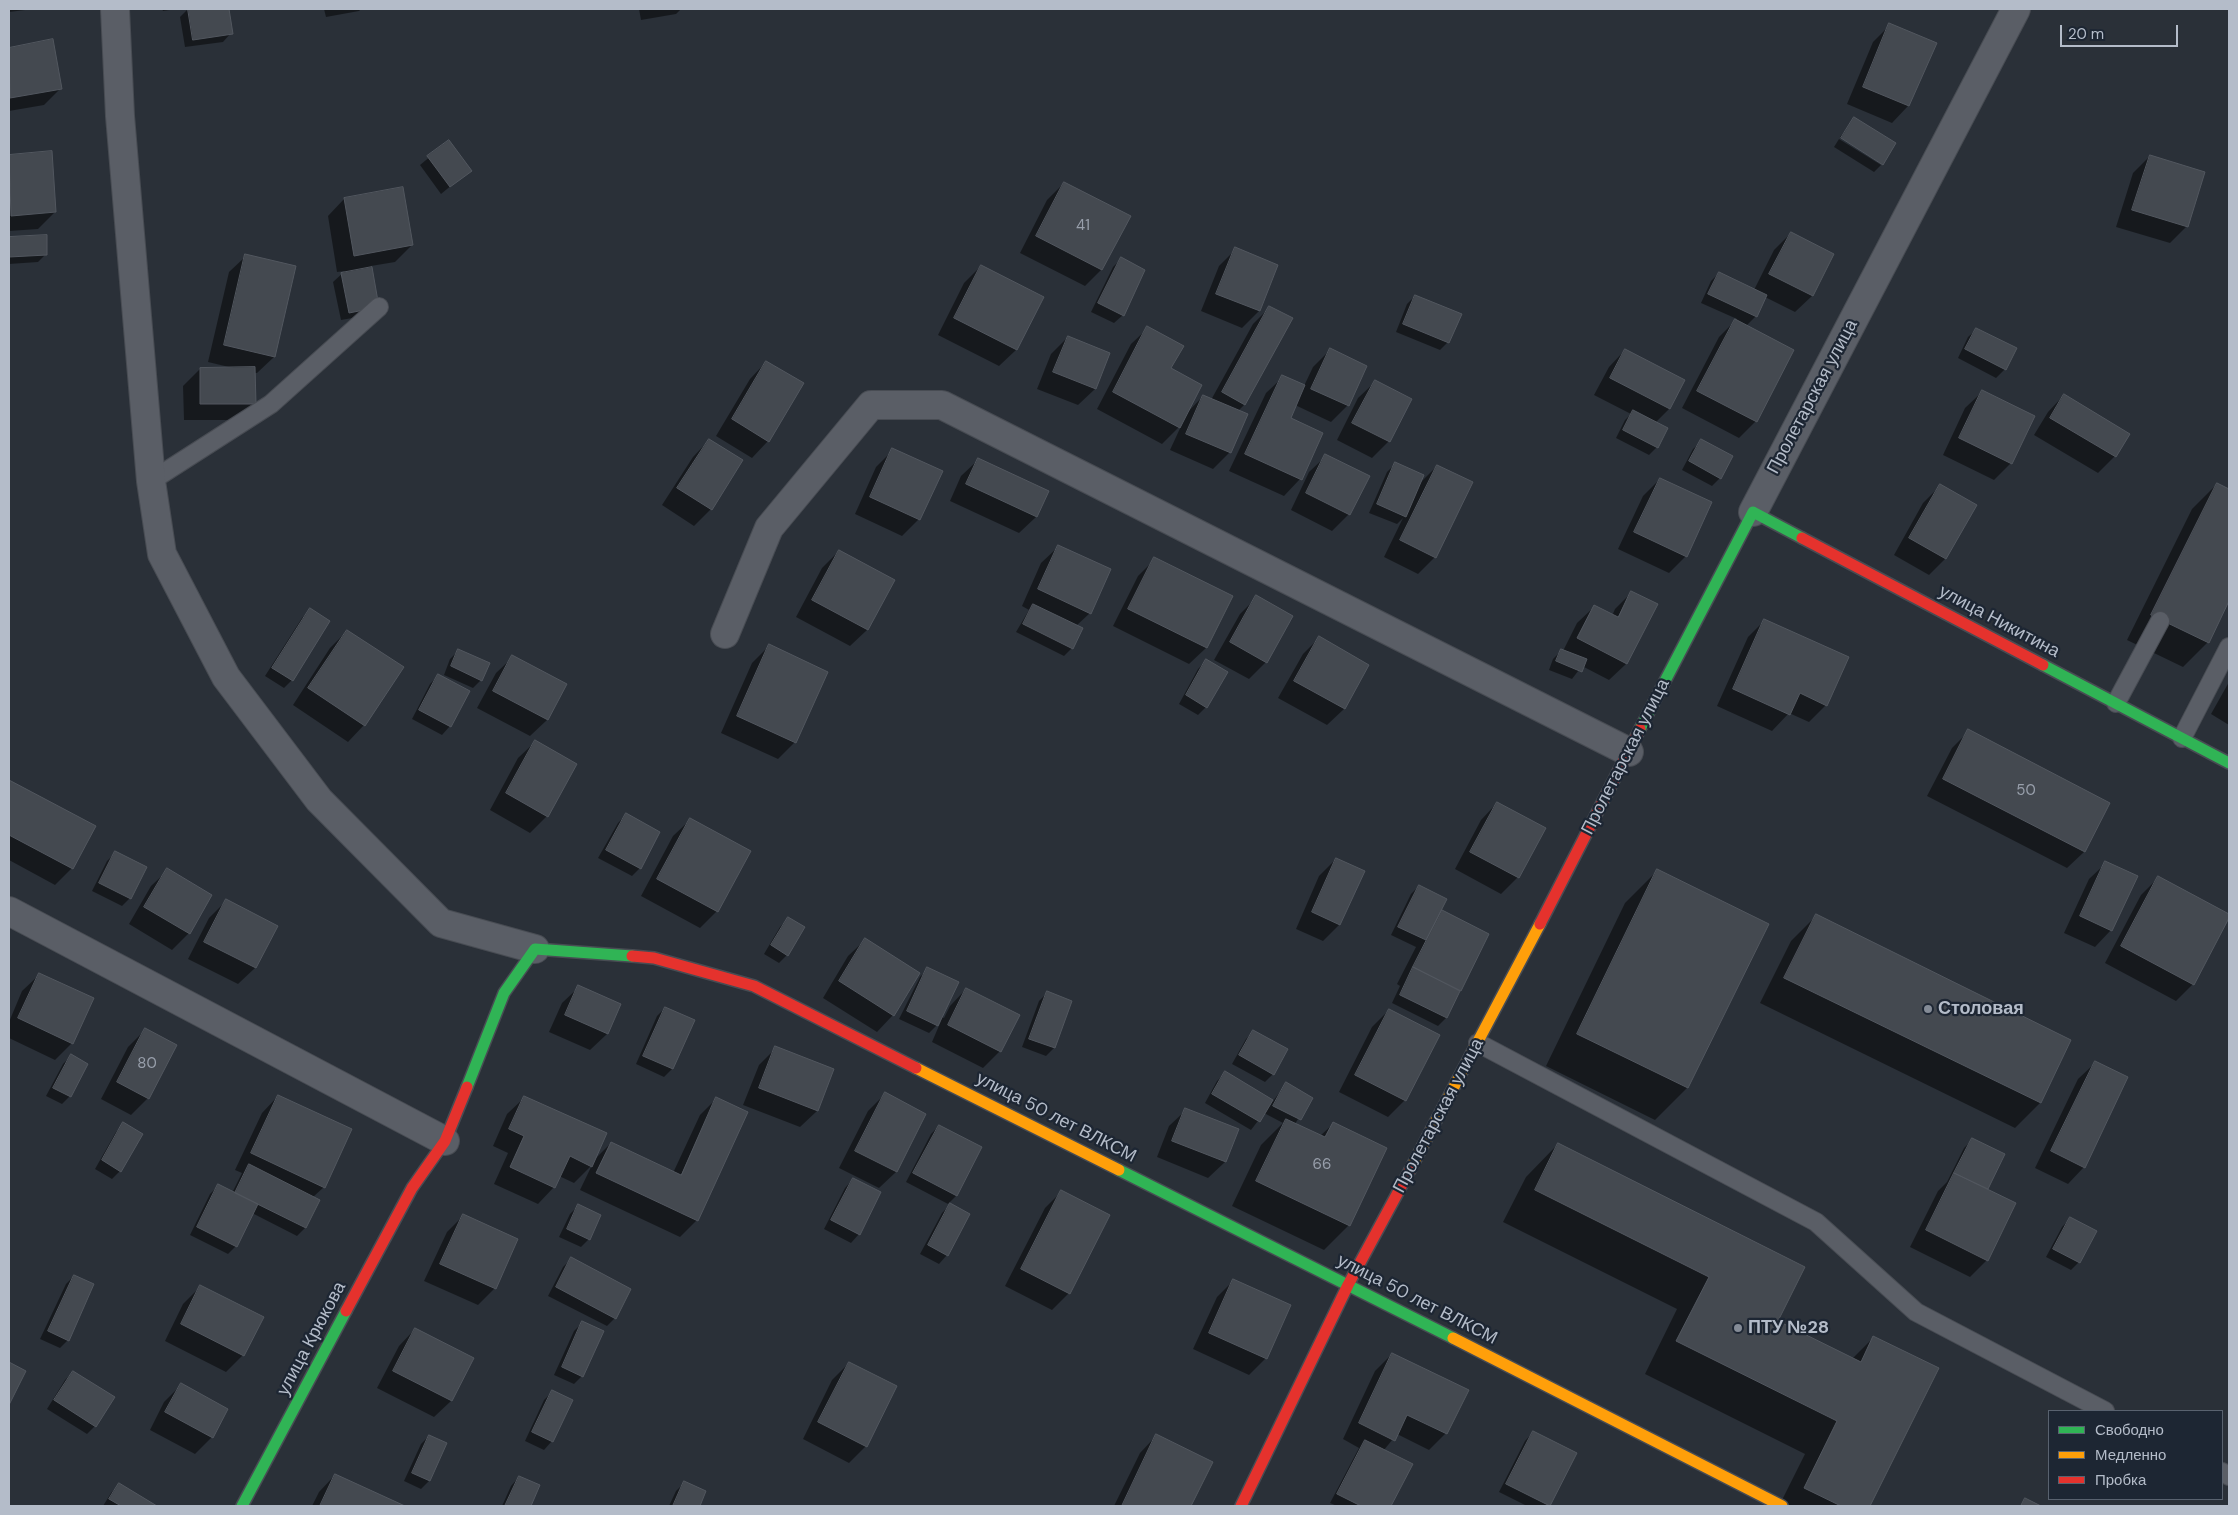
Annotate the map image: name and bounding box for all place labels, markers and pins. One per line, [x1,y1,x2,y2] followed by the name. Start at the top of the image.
[1938,998,2024,1020] place label: Столовая
[1922,1003,1934,1015] marker: Столовая
[1748,1317,1829,1339] place label: ПТУ №28
[1732,1322,1744,1334] marker: ПТУ №28

